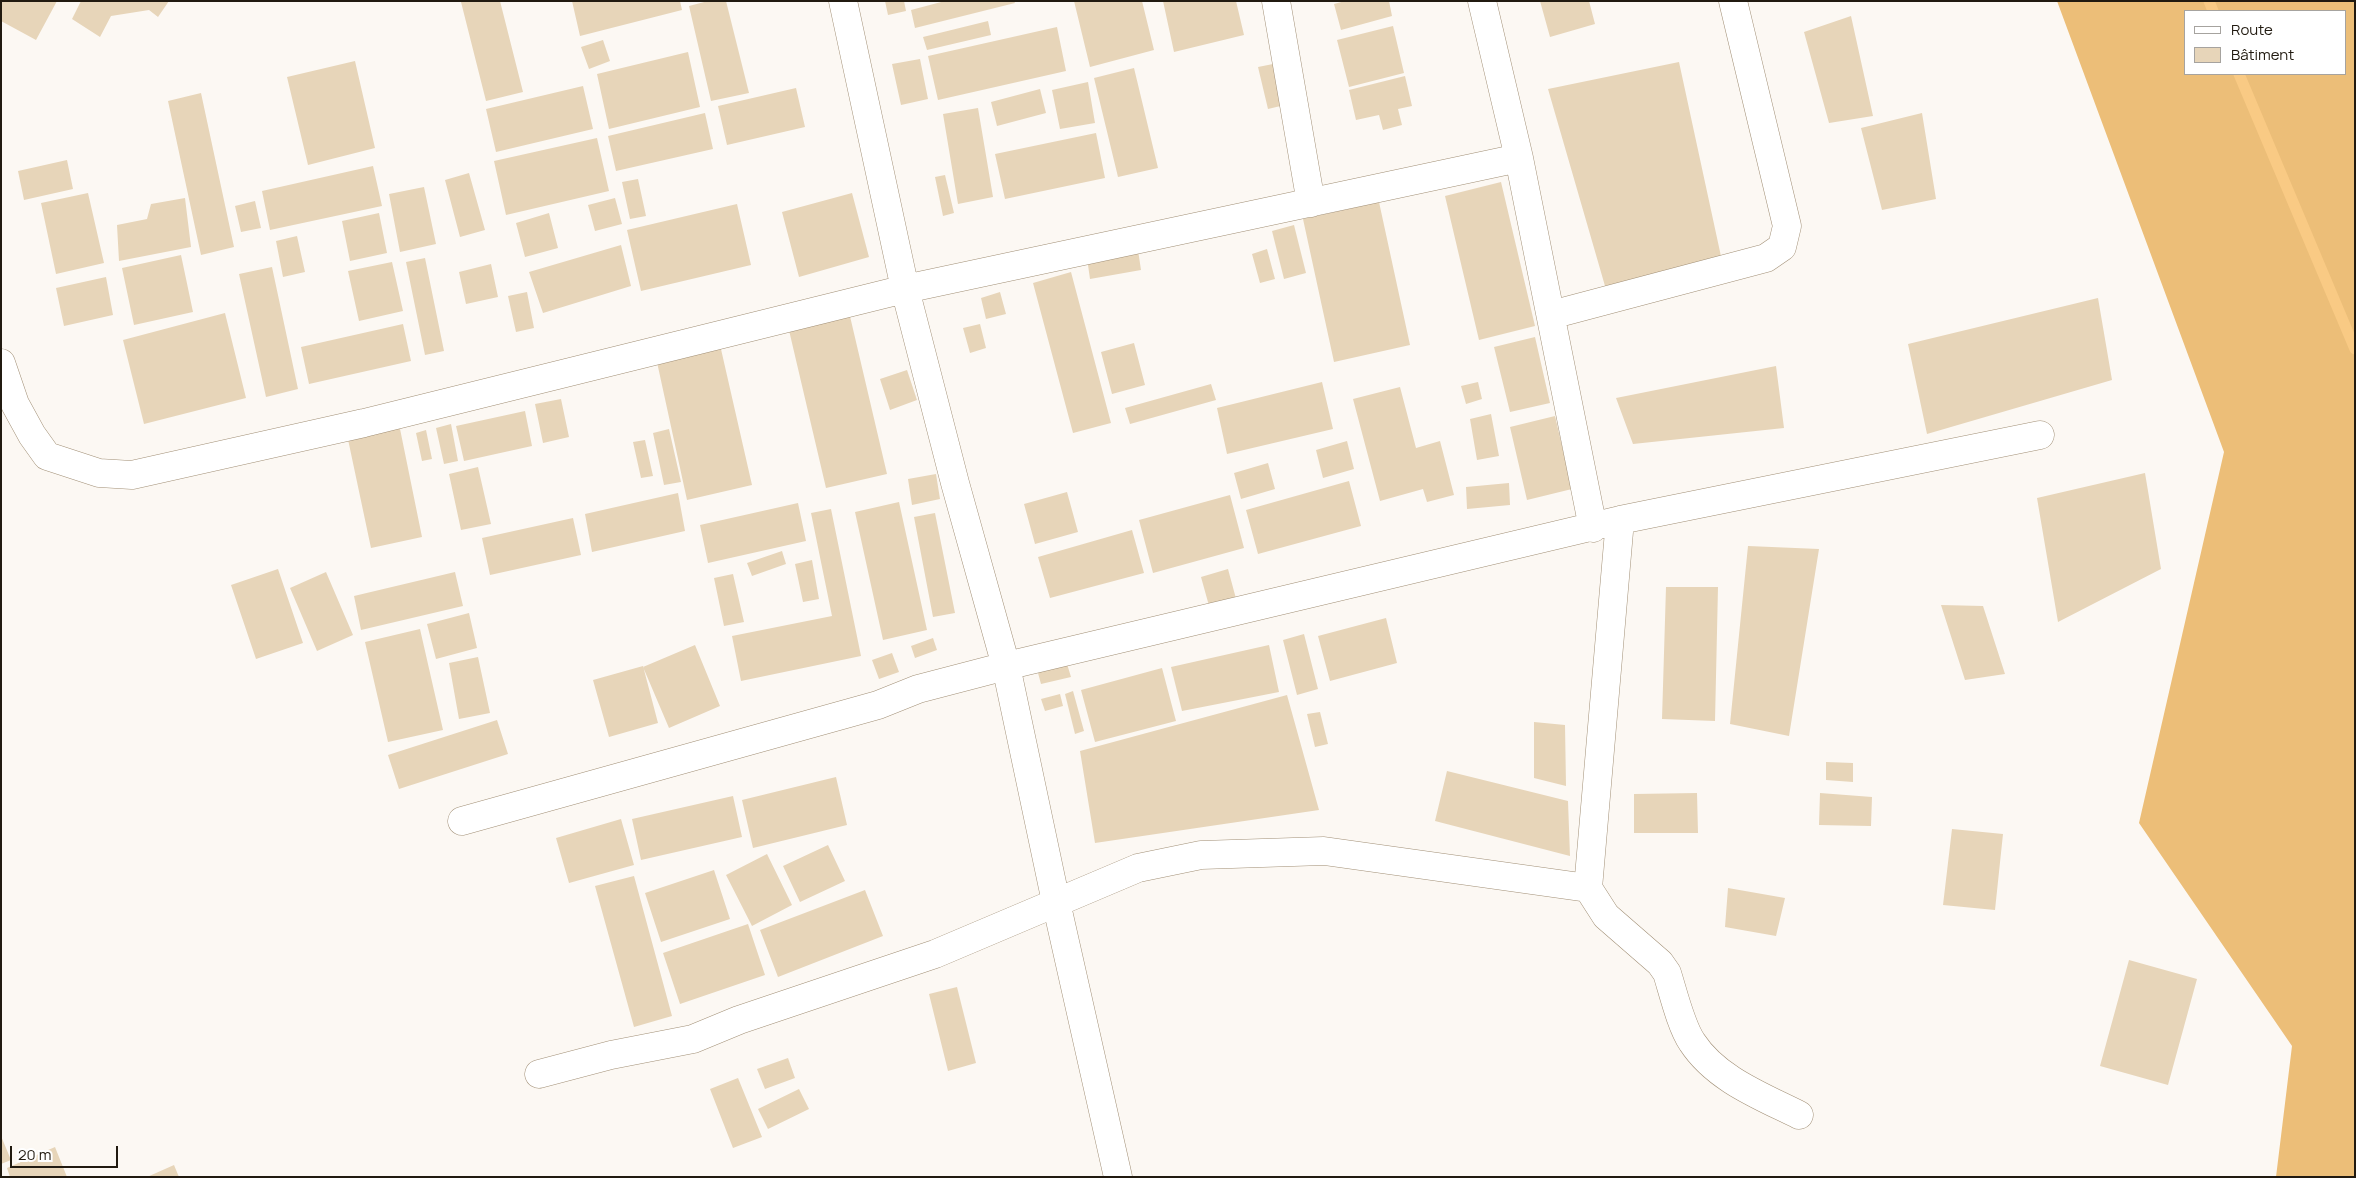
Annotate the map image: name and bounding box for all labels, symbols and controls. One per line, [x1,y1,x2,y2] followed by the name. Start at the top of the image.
[2184,10,2346,75] legend
[2231,19,2273,40] text: Route
[2231,44,2294,65] text: Bâtiment
[12,1136,120,1168] scale bar
[18,1144,51,1165] text: 20 m

